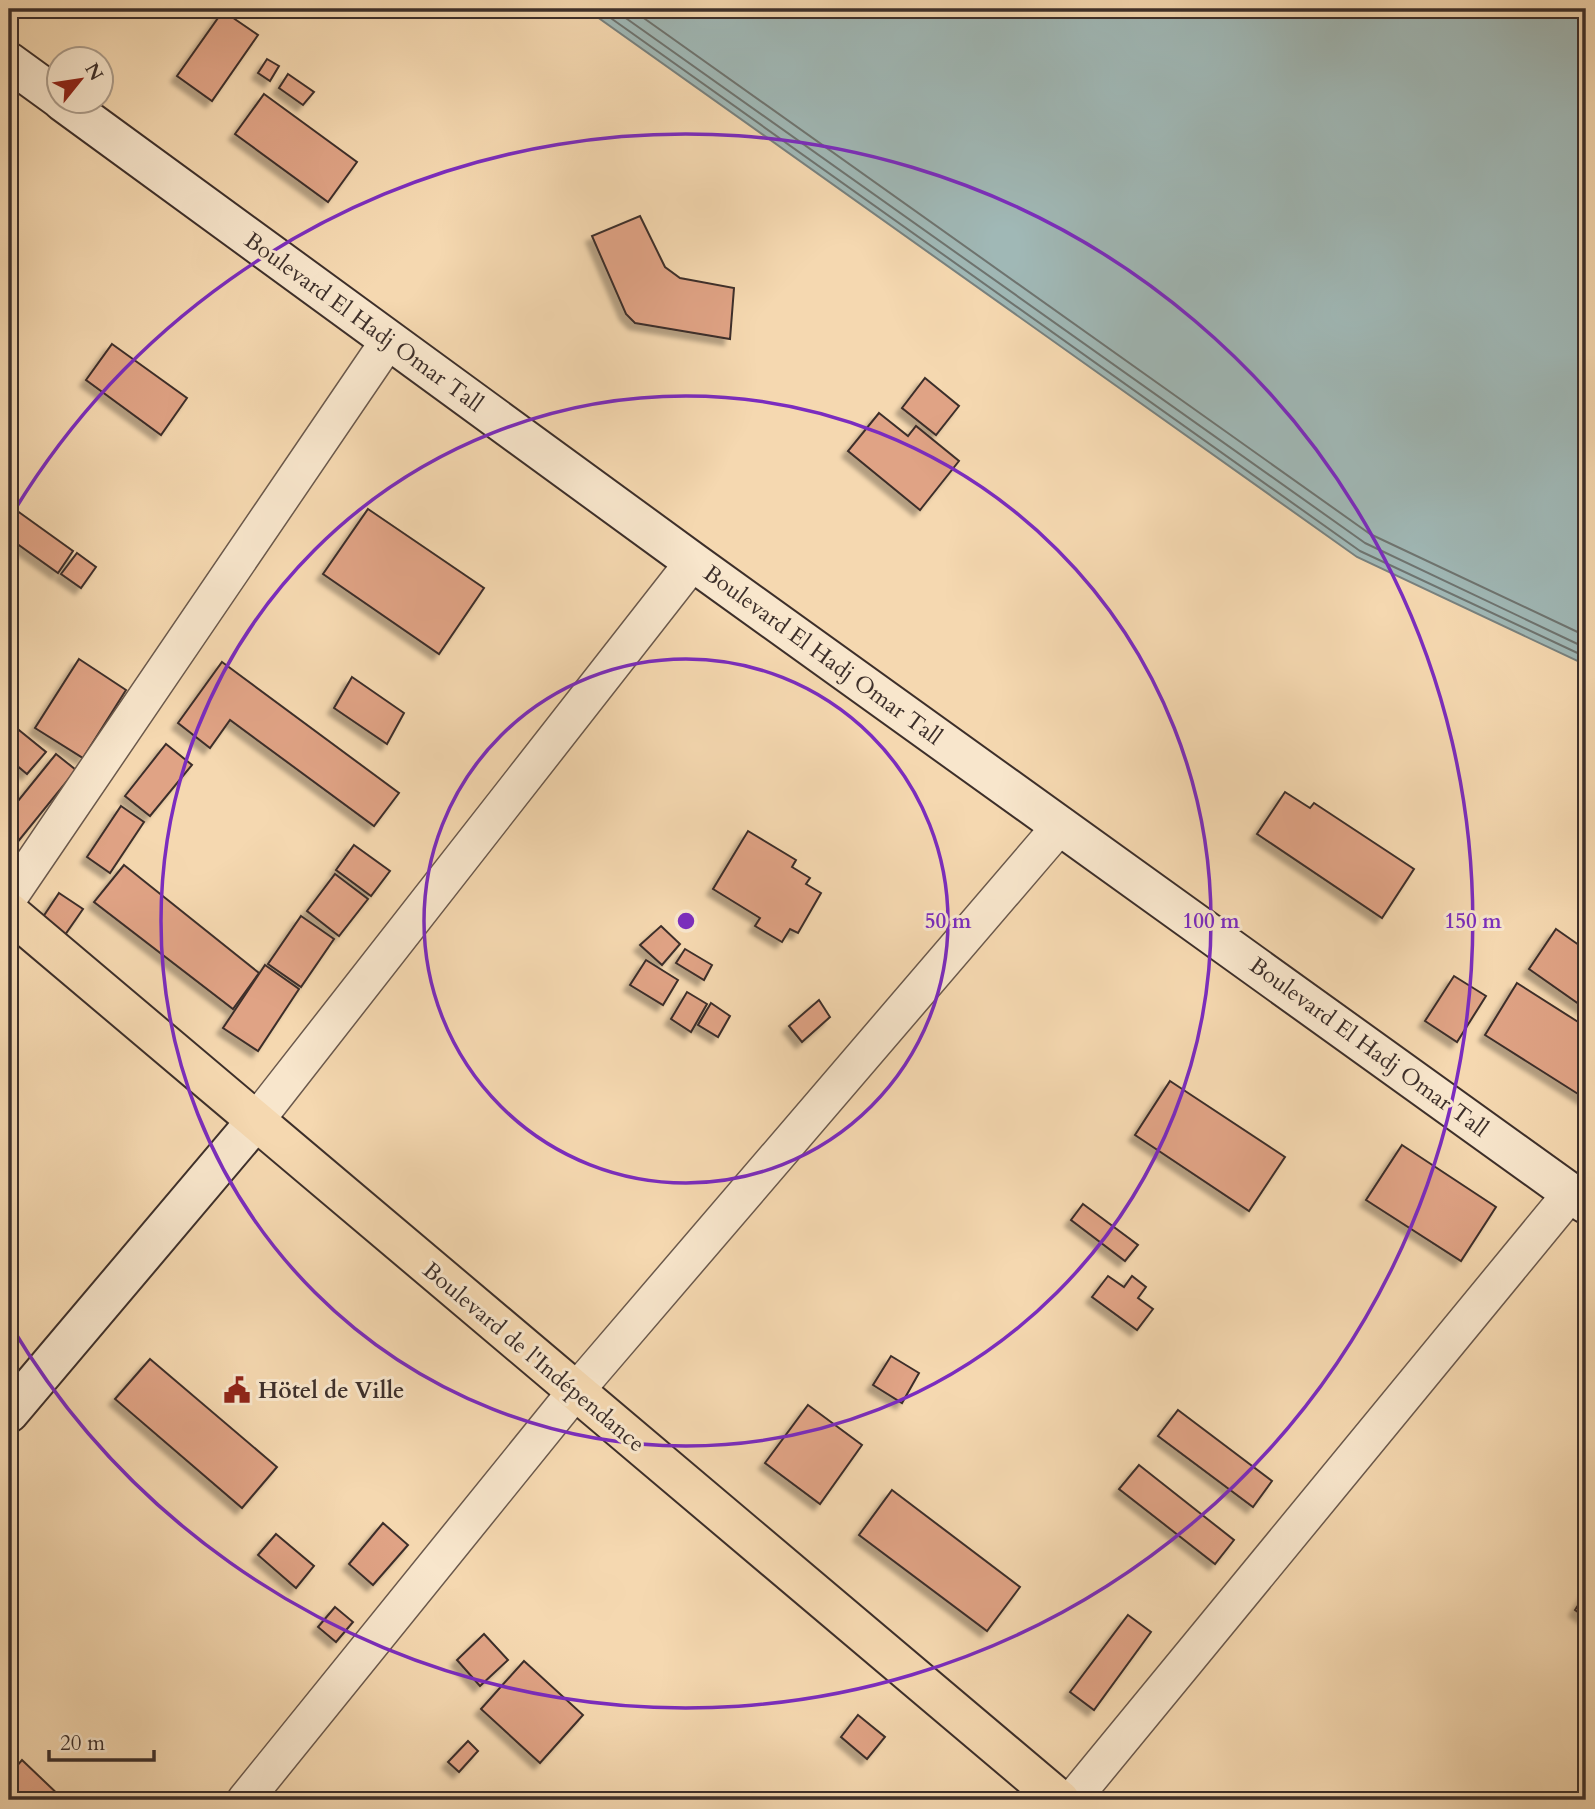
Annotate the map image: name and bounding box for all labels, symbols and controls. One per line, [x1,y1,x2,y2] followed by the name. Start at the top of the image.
[46,46,116,116] north arrow
[78,58,109,86] text: N
[238,225,490,419] street label: Boulevard El Hadj Omar Tall
[697,558,949,752] street label: Boulevard El Hadj Omar Tall
[925,907,972,936] text: 50 m
[1182,907,1240,936] text: 100 m
[1444,907,1502,936] text: 150 m
[674,909,698,933] centre of rings
[1243,950,1495,1144] street label: Boulevard El Hadj Omar Tall
[416,1255,652,1459] street label: Boulevard de l'Indépendance
[222,1375,252,1405] public building icon: Hötel de Ville
[258,1375,404,1406] place label: Hötel de Ville
[49,1718,154,1762] scale bar
[60,1729,105,1758] text: 20 m

